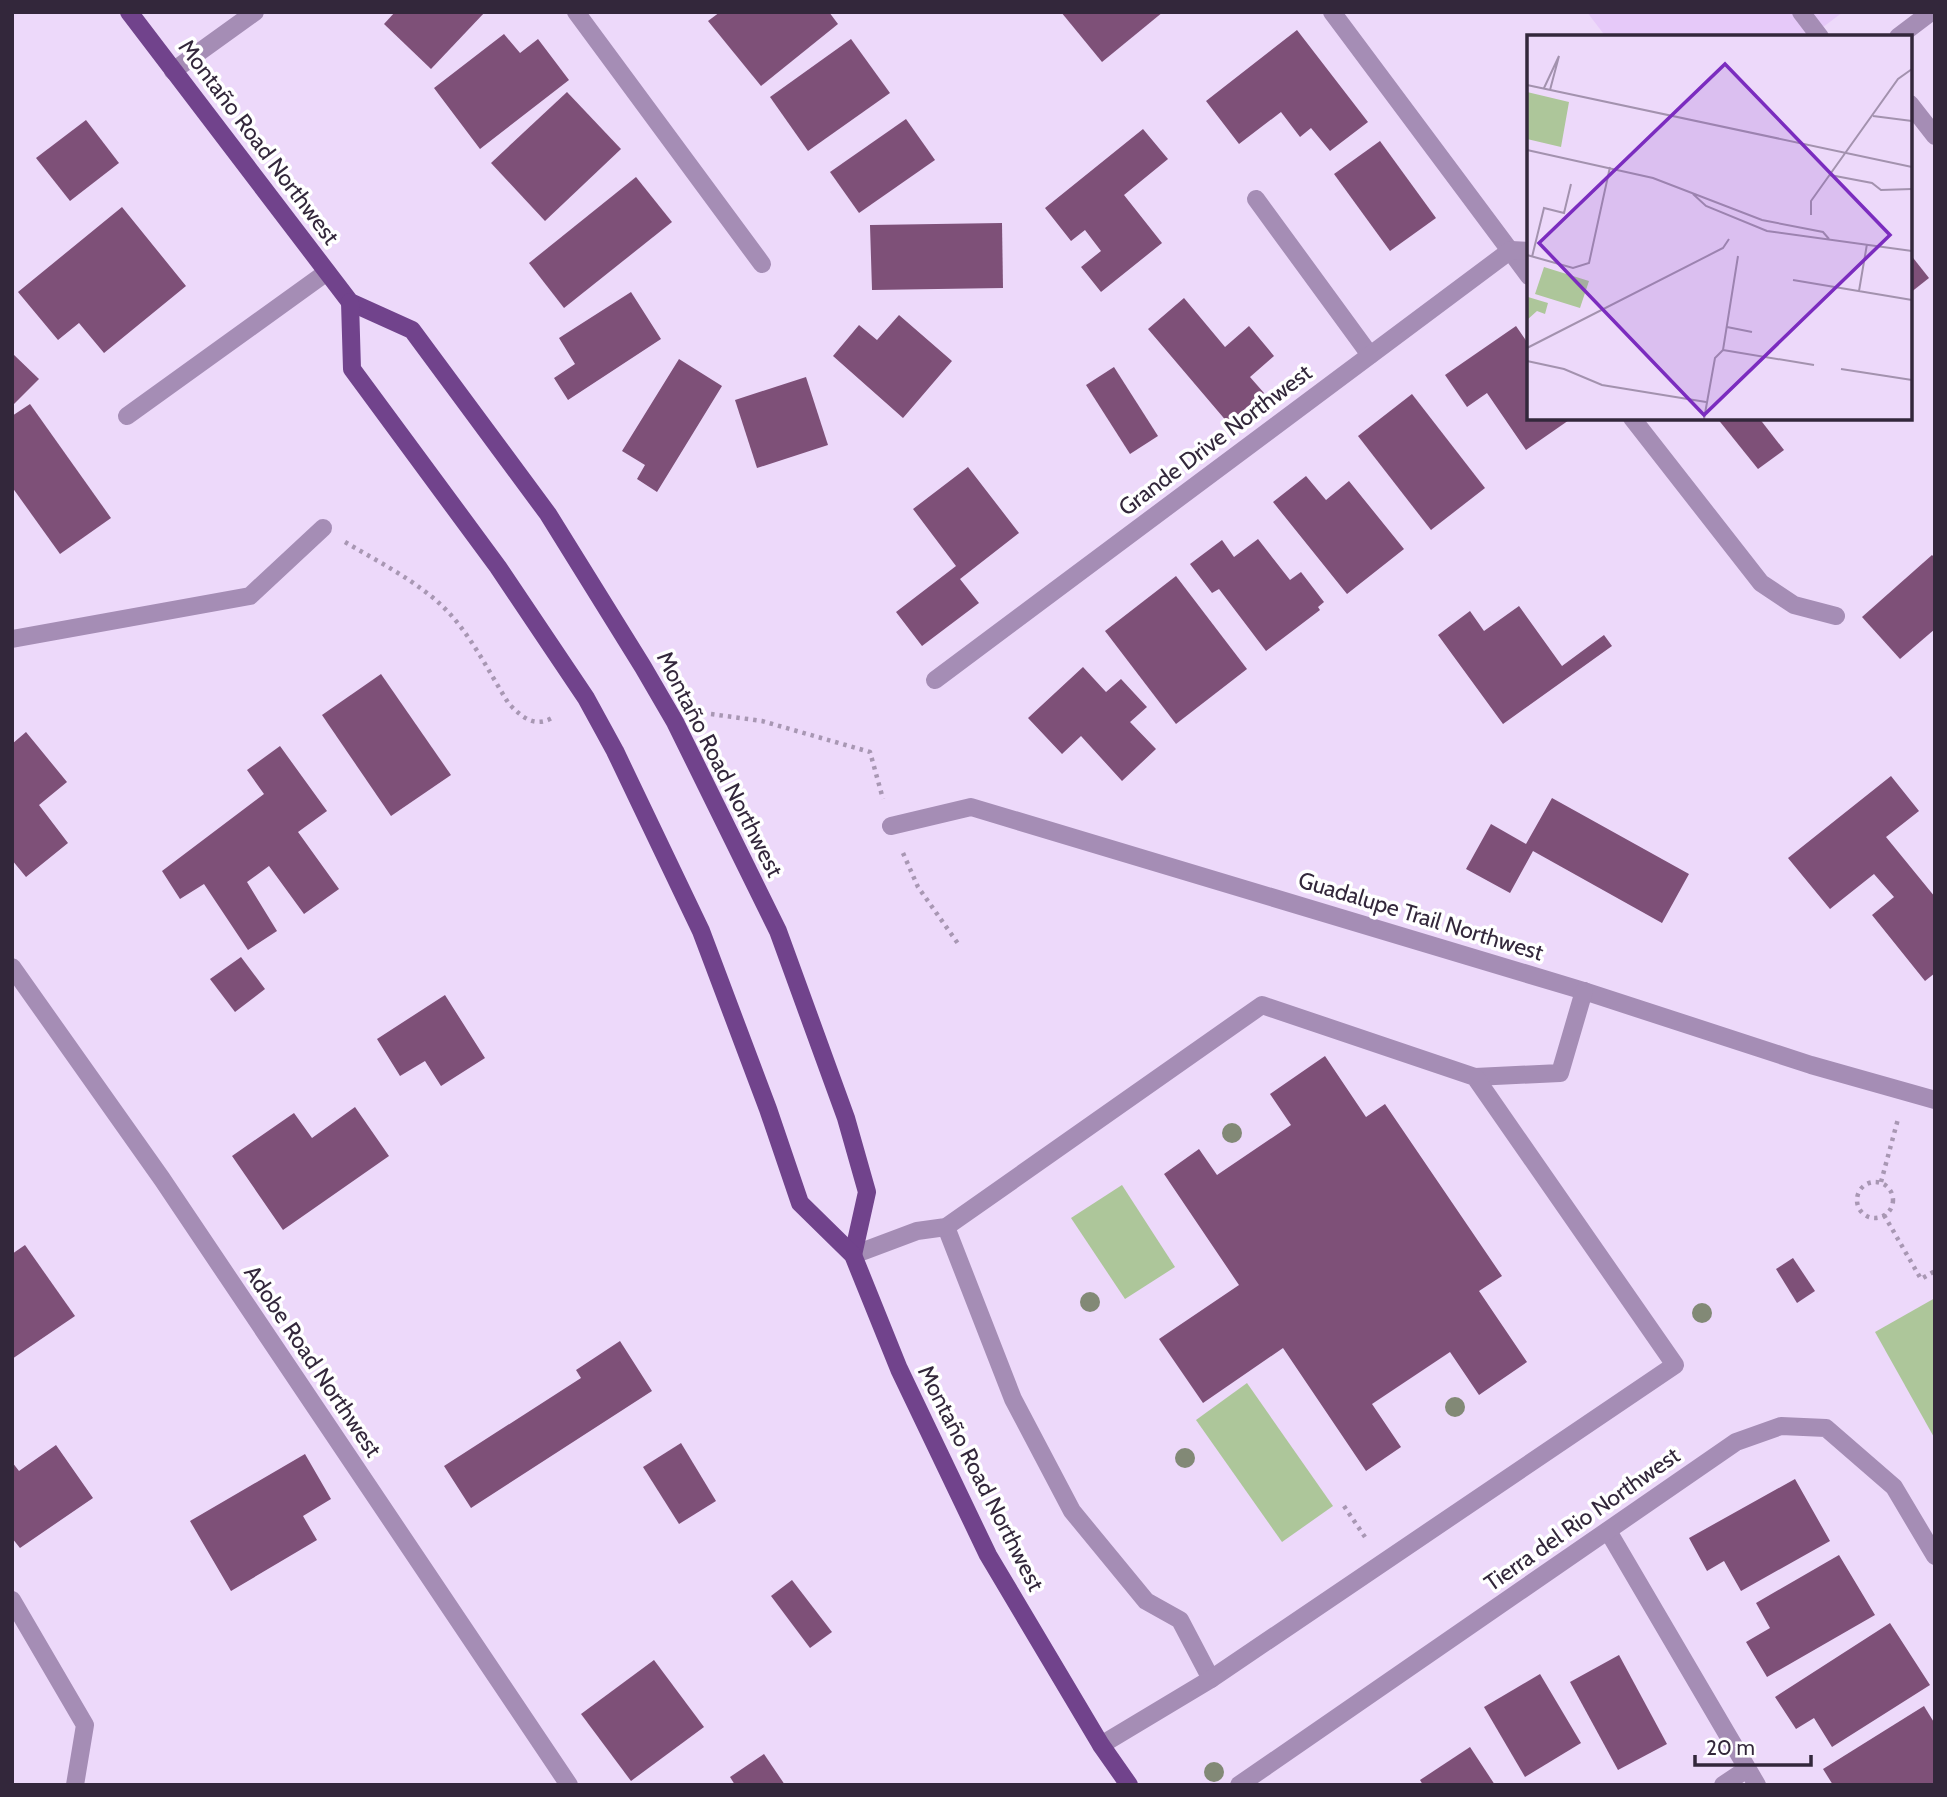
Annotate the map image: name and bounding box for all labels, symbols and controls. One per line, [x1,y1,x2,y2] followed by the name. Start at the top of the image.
[173,34,345,250] street label: Montaño Road Northwest
[1527,35,1912,420] inset map
[1113,358,1317,522] street label: Grande Drive Northwest
[651,646,789,882] street label: Montaño Road Northwest
[1295,865,1547,967] street label: Guadalupe Trail Northwest
[238,1260,388,1463] street label: Adobe Road Northwest
[912,1360,1050,1596] street label: Montaño Road Northwest
[1479,1441,1685,1597] street label: Tierra del Rio Northwest
[1695,1724,1811,1768] scale bar
[1706,1735,1755,1760] text: 20 m

